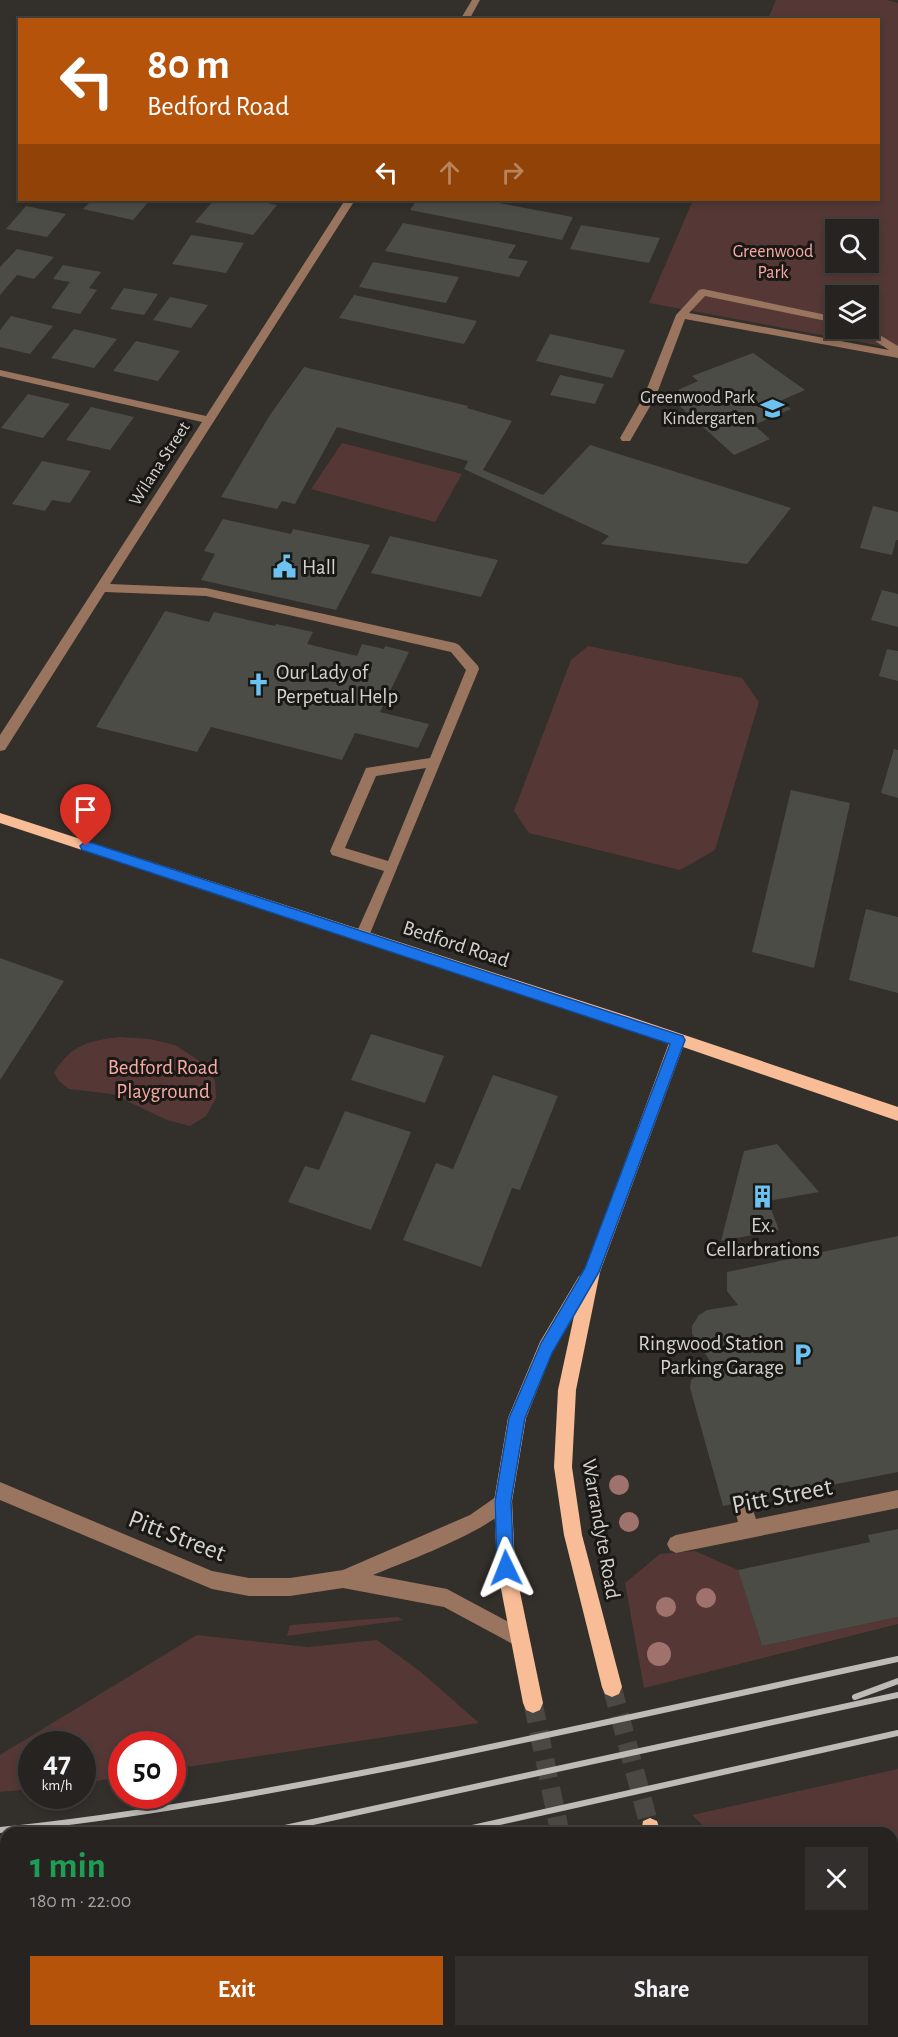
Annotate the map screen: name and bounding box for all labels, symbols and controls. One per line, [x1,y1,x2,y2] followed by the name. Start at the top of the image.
[48,42,126,120] icon: left
[147,44,230,86] text: 80 m
[147,93,289,120] text: Bedford Road
[370,156,403,189] icon: left
[433,156,466,189] icon: ahead
[496,156,529,189] icon: right
[825,219,879,339] map controls
[825,219,879,273] button: search
[733,243,813,282] park label: Greenwood Park
[825,285,879,339] button: layers
[640,389,756,428] place label: Greenwood Park Kindergarten
[760,395,786,421] school or university icon: Greenwood Park Kindergarten
[126,419,194,509] street label: Wilana Street
[271,554,297,580] public building icon: Hall
[302,557,336,578] place label: Hall
[276,662,398,707] place label: Our Lady of Perpetual Help
[245,671,271,697] church icon: Our Lady of Perpetual Help
[60,784,111,846] pin
[69,793,102,826] icon: arrive
[400,917,512,971] street label: Bedford Road
[108,1057,218,1102] park label: Bedford Road Playground
[750,1184,776,1210] building icon: Ex. Cellarbrations
[706,1215,820,1260] place label: Ex. Cellarbrations
[638,1333,784,1378] place label: Ringwood Station Parking Garage
[789,1342,815,1368] parking icon: Ringwood Station Parking Garage
[578,1457,624,1601] street label: Warrandyte Road
[730,1474,834,1518] street label: Pitt Street
[125,1506,229,1566] street label: Pitt Street
[474,1536,538,1600] position arrow
[108,1731,186,1809] speed limit sign: 50
[43,1748,71,1778] text: 47
[42,1778,72,1793] text: km/h
[805,1847,868,1910] button: close
[30,1848,106,1884] text: 1 min
[30,1891,131,1911] text: 180 m · 22:00
[30,1956,443,2025] button: Exit
[455,1956,868,2025] button: Share

